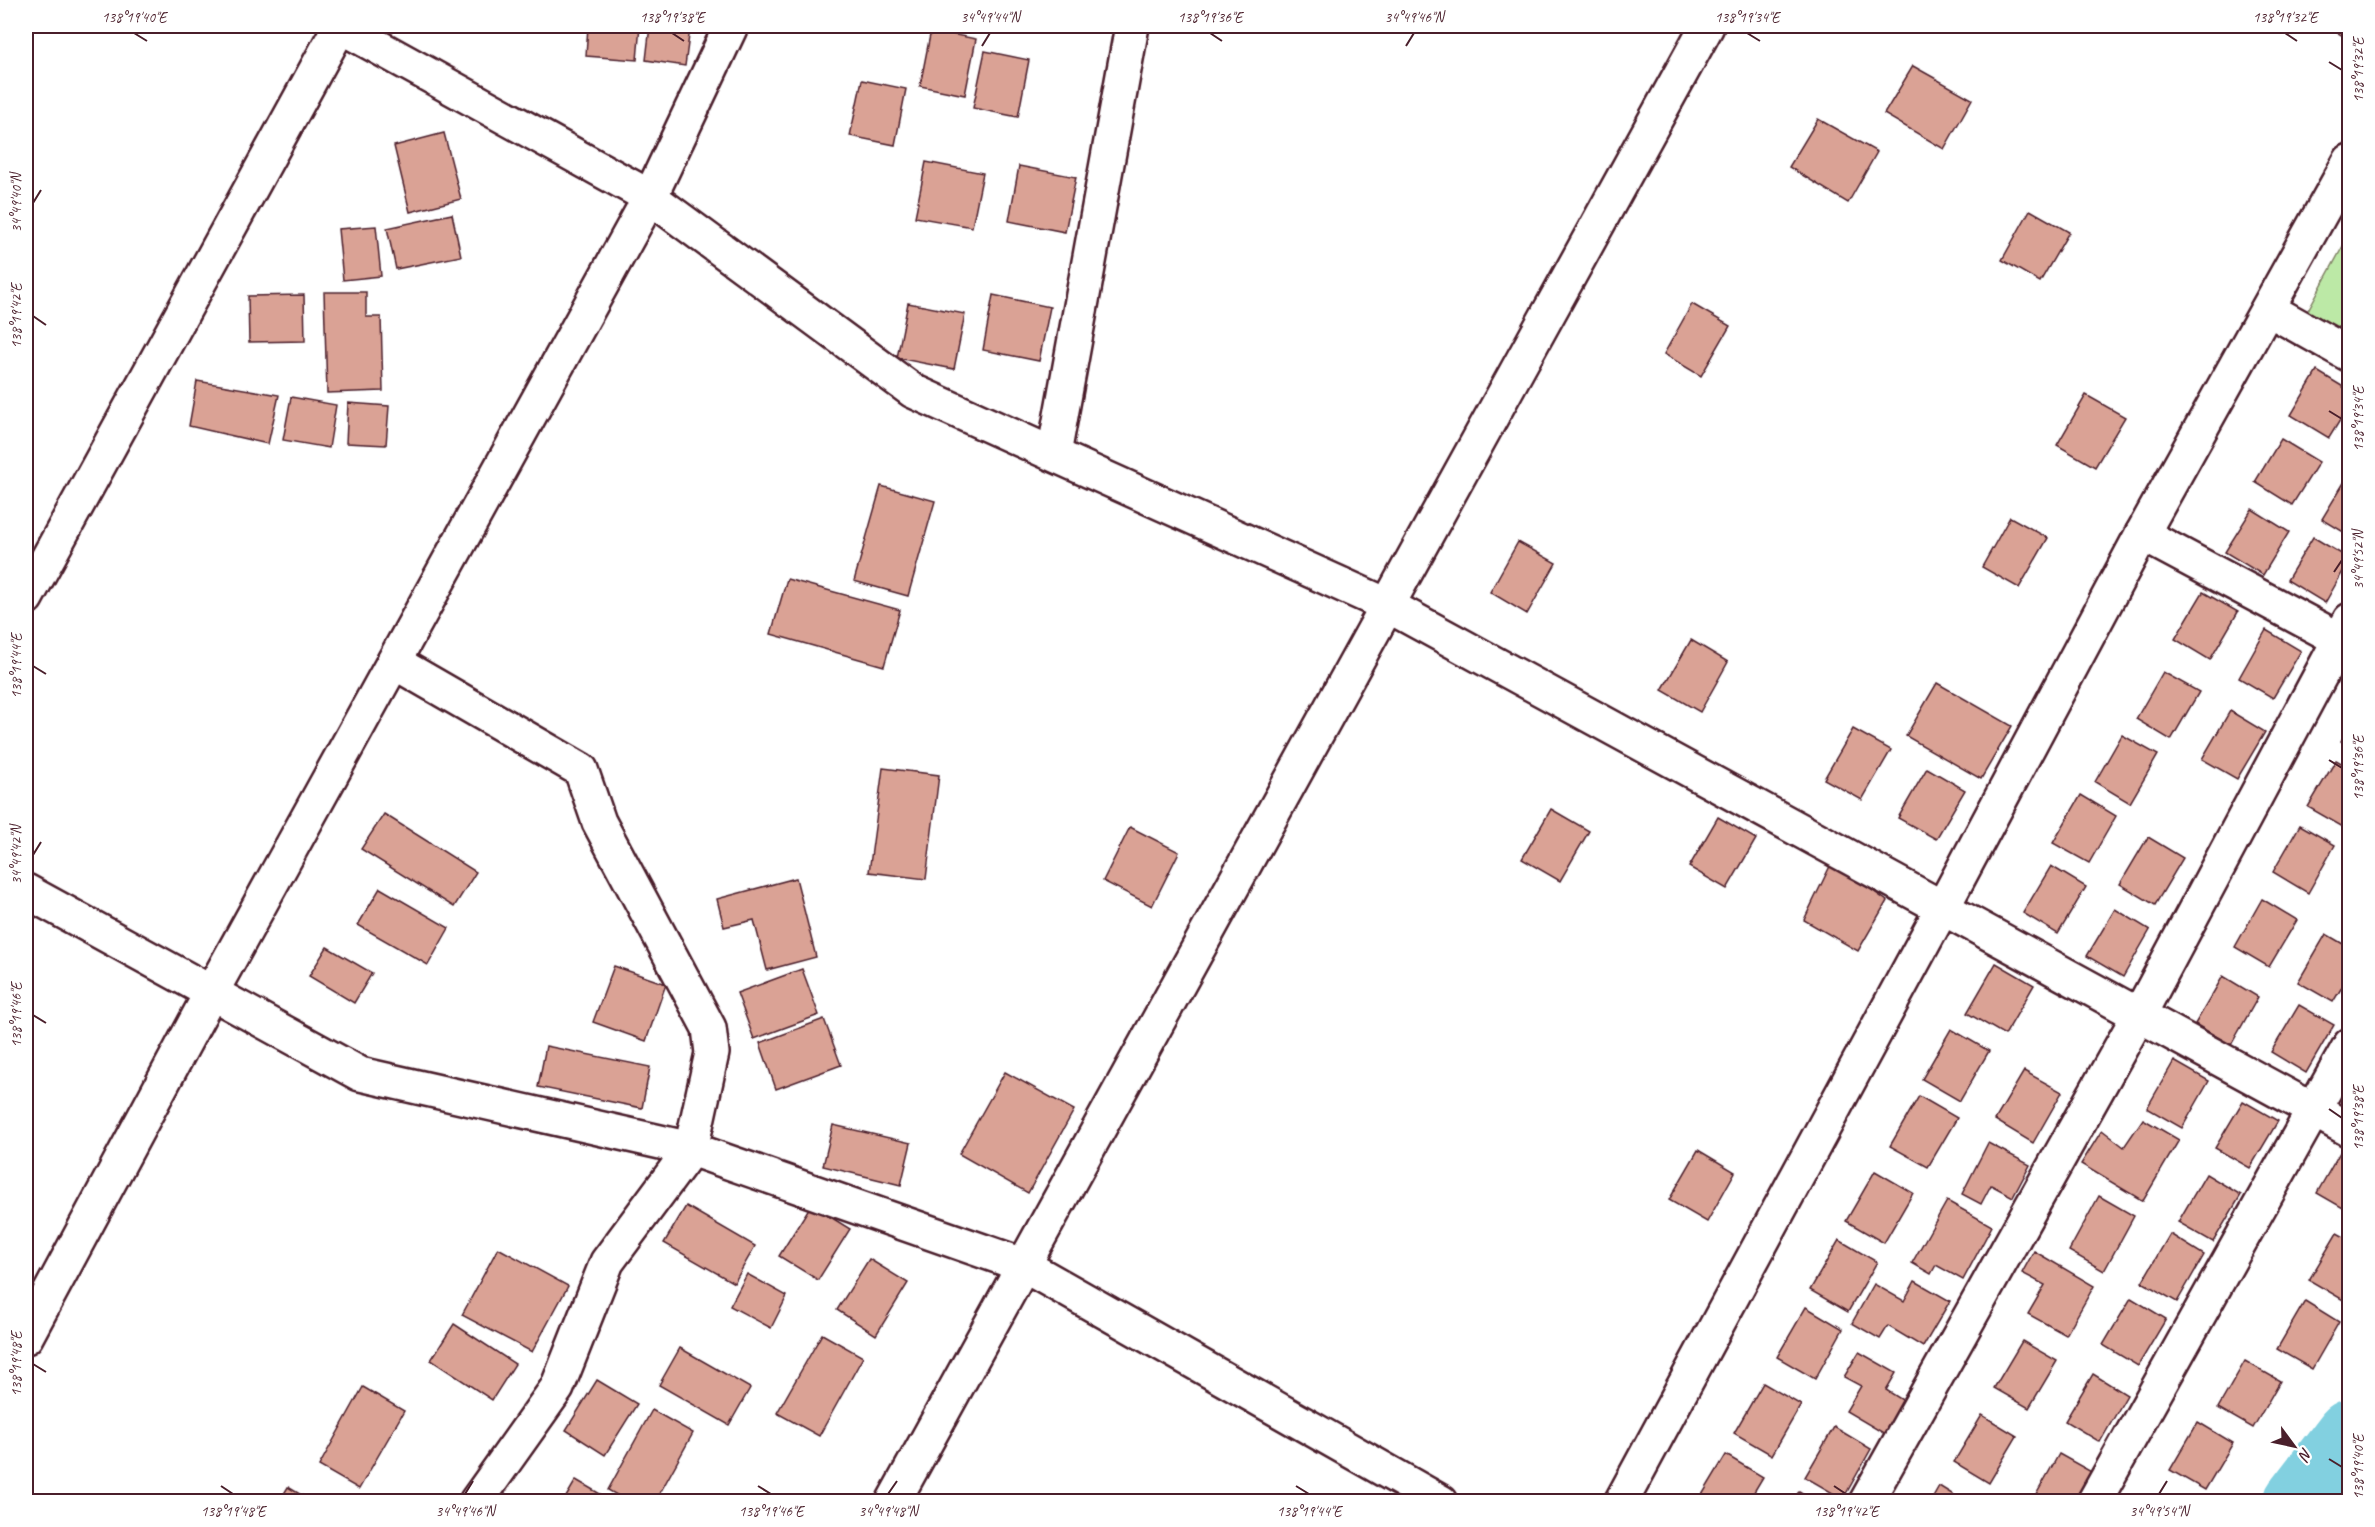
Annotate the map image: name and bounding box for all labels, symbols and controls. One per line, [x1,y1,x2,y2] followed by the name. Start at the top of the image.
[102,8,168,27] text: 138°19'40"E
[640,8,706,27] text: 138°19'38"E
[960,8,1023,27] text: 34°49'44"N
[1178,8,1244,27] text: 138°19'36"E
[1384,8,1447,27] text: 34°49'46"N
[1715,8,1781,27] text: 138°19'34"E
[2253,8,2319,27] text: 138°19'32"E
[2349,36,2368,102] text: 138°19'32"E
[7,170,26,233] text: 34°49'40"N
[7,282,26,348] text: 138°19'42"E
[2349,385,2368,451] text: 138°19'34"E
[2349,527,2368,590] text: 34°49'52"N
[7,632,26,698] text: 138°19'44"E
[2349,734,2368,800] text: 138°19'36"E
[7,822,26,885] text: 34°49'42"N
[7,981,26,1047] text: 138°19'46"E
[2349,1084,2368,1150] text: 138°19'38"E
[7,1330,26,1396] text: 138°19'48"E
[2264,1416,2324,1476] north arrow
[2349,1433,2368,1499] text: 138°19'40"E
[2293,1444,2317,1466] text: N
[201,1502,267,1521] text: 138°19'48"E
[435,1502,498,1521] text: 34°49'46"N
[739,1502,805,1521] text: 138°19'46"E
[858,1502,921,1521] text: 34°49'48"N
[1277,1502,1343,1521] text: 138°19'44"E
[1814,1502,1880,1521] text: 138°19'42"E
[2129,1502,2192,1521] text: 34°49'54"N

